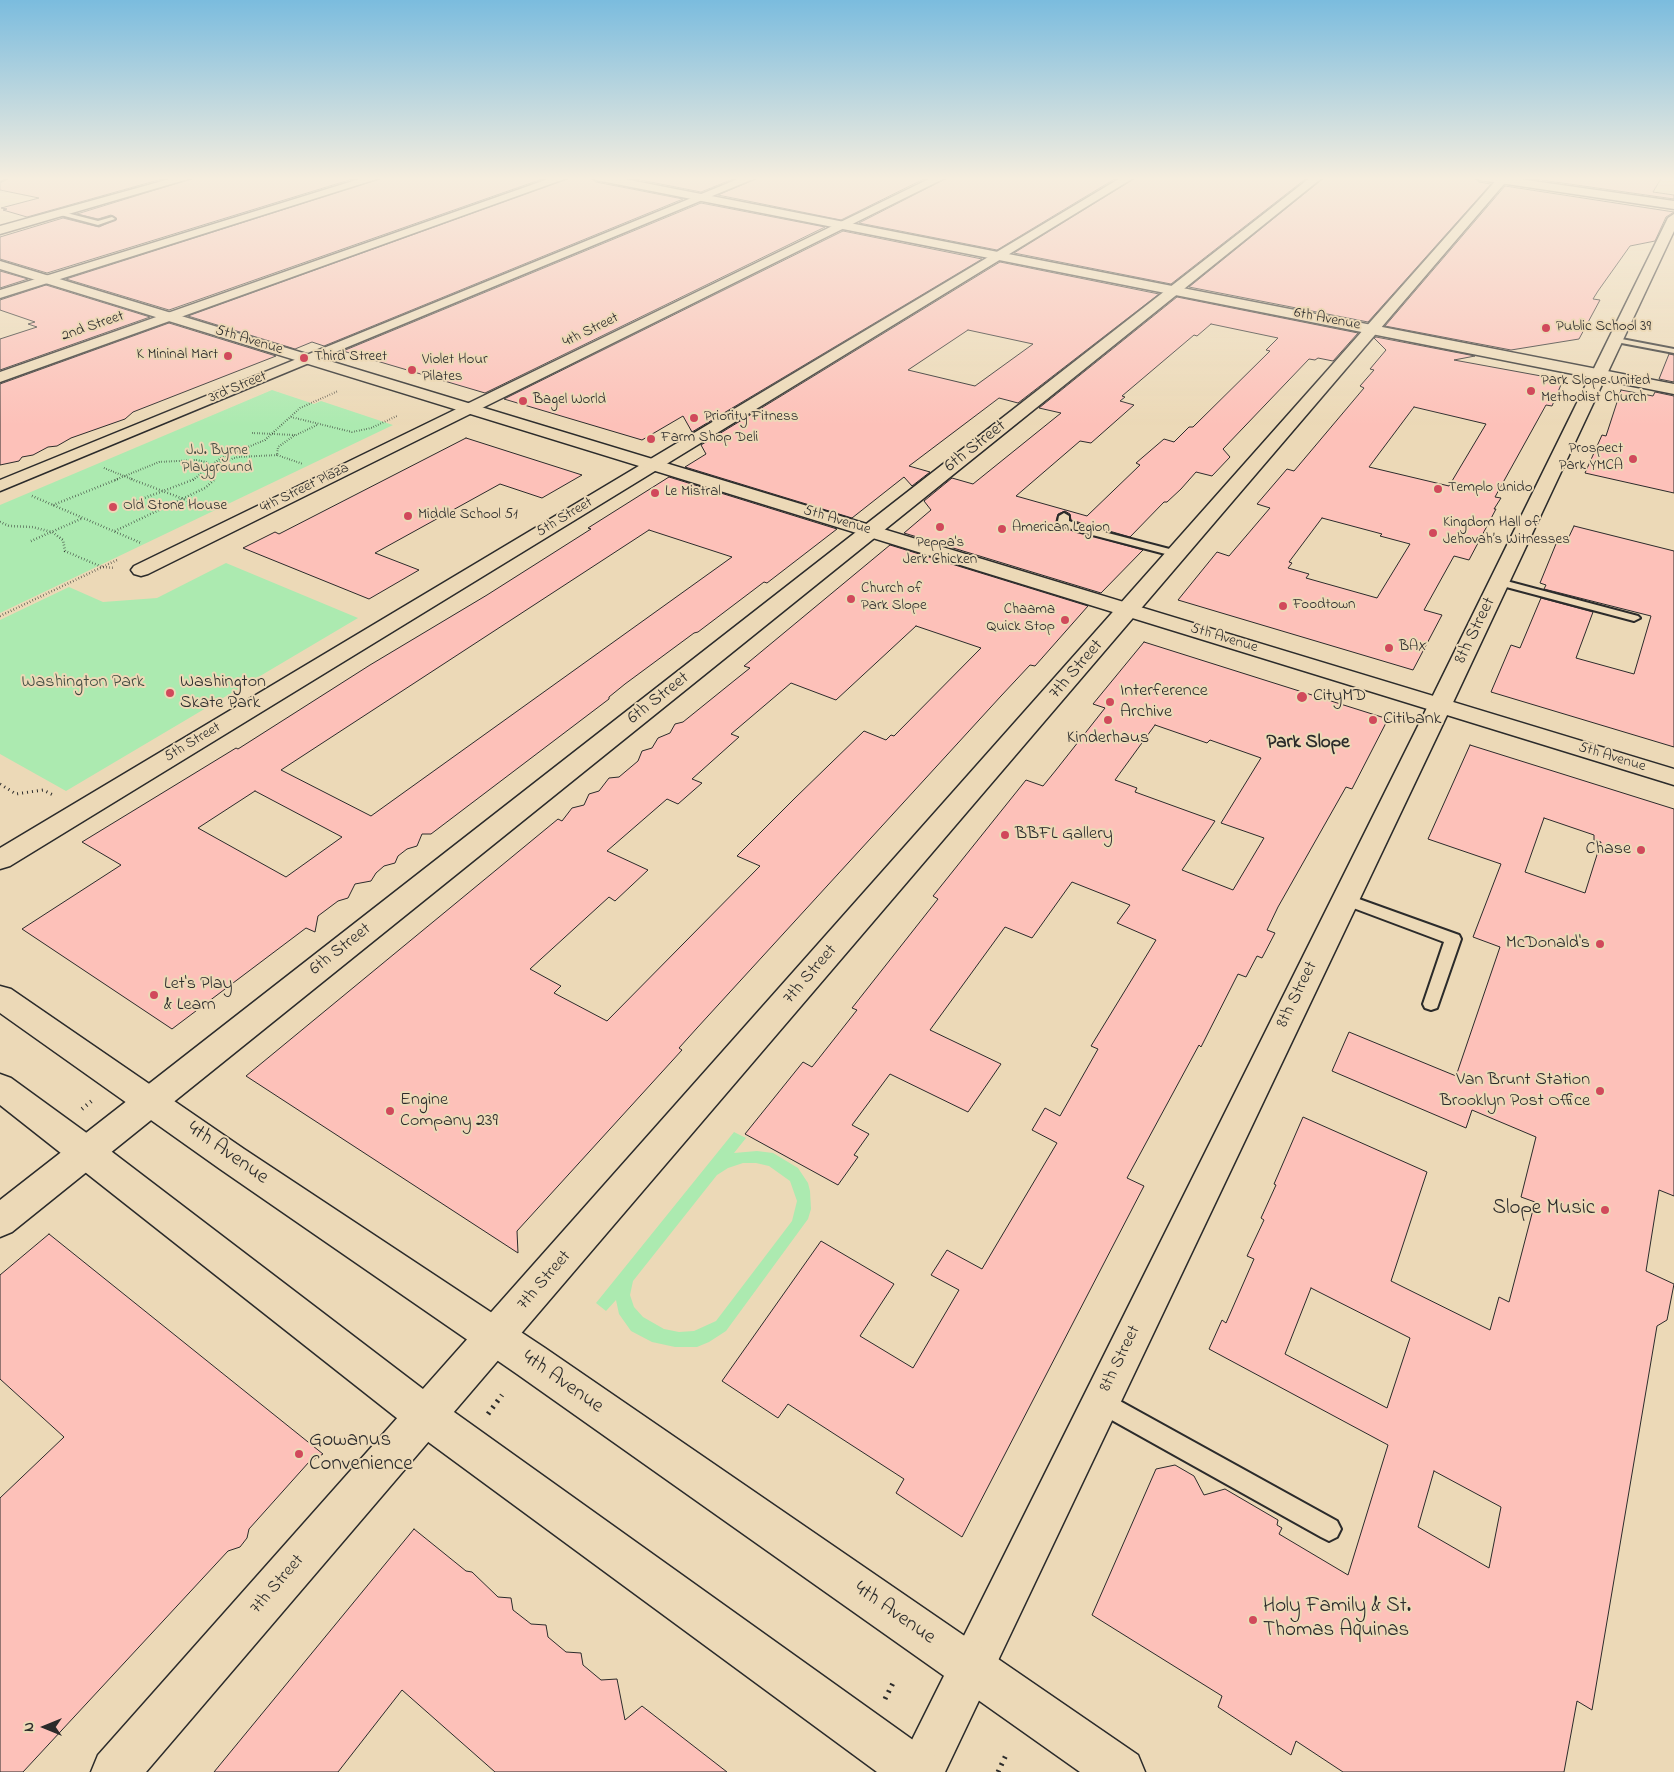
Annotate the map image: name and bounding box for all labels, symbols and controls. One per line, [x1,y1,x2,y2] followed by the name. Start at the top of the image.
[1292,305,1362,335] street label: 6th Avenue
[59,308,127,346] street label: 2nd Street
[560,310,622,352] street label: 4th Street
[1556,319,1651,337] place label: Public School 39
[213,322,285,360] street label: 5th Avenue
[1540,322,1552,334] marker: Public School 39
[136,347,218,365] place label: K Mininal Mart
[314,349,387,367] place label: Third Street
[222,350,234,362] marker: K Mininal Mart
[298,352,310,364] marker: Third Street
[422,352,488,387] place label: Violet Hour Pilates
[406,364,418,376] marker: Violet Hour Pilates
[206,368,270,408] street label: 3rd Street
[1541,373,1650,408] place label: Park Slope United Methodist Church
[1525,385,1537,397] marker: Park Slope United Methodist Church
[533,392,606,410] place label: Bagel World
[517,395,529,407] marker: Bagel World
[704,409,798,427] place label: Priority Fitness
[688,412,700,424] marker: Priority Fitness
[941,416,1011,478] street label: 6th Street
[661,430,758,448] place label: Farm Shop Deli
[645,433,657,445] marker: Farm Shop Deli
[1559,441,1623,476] place label: Prospect Park YMCA
[182,443,252,478] park label: J.J. Byrne Playground
[1627,453,1639,465] marker: Prospect Park YMCA
[258,460,352,518] street label: 4th Street Plaza
[1448,480,1533,498] place label: Templo Unido
[1432,483,1444,495] marker: Templo Unido
[665,484,721,502] place label: Le Mistral
[649,487,661,499] marker: Le Mistral
[534,494,596,542] street label: 5th Street
[123,498,227,516] place label: Old Stone House
[107,501,119,513] marker: Old Stone House
[801,502,873,540] street label: 5th Avenue
[418,507,518,525] place label: Middle School 51
[402,510,414,522] marker: Middle School 51
[1443,515,1570,550] place label: Kingdom Hall of Jehovah’s Witnesses
[1012,520,1110,538] place label: American Legion
[934,521,946,533] marker: Peppa's Jerk Chicken
[996,523,1008,535] marker: American Legion
[1427,527,1439,539] marker: Kingdom Hall of Jehovah’s Witnesses
[903,535,977,570] place label: Peppa's Jerk Chicken
[861,581,927,616] place label: Church of Park Slope
[845,593,857,605] marker: Church of Park Slope
[1451,594,1501,668] street label: 8th Street
[1293,597,1355,615] place label: Foodtown
[1277,600,1289,612] marker: Foodtown
[987,602,1055,637] place label: Chaama Quick Stop
[1059,614,1071,626] marker: Chaama Quick Stop
[1188,620,1260,658] street label: 5th Avenue
[1045,636,1109,704] street label: 7th Street
[1399,639,1427,657] place label: BAX
[1383,642,1395,654] marker: BAX
[624,668,694,730] street label: 6th Street
[22,672,144,694] park label: Washington Park
[180,672,266,714] place label: Washington Skate Park
[1120,681,1208,724] place label: Interference Archive
[1313,686,1366,708] place label: CityMD
[164,687,176,699] marker: Washington Skate Park
[1295,690,1309,704] marker: CityMD
[1104,696,1116,708] marker: Interference Archive
[1383,709,1441,731] place label: Citibank
[1102,714,1114,726] marker: Kinderhaus
[1367,714,1379,726] marker: Citibank
[162,719,224,767] street label: 5th Street
[1067,728,1149,750] place label: Kinderhaus
[1266,733,1350,755] district label: Park Slope
[1576,739,1648,777] street label: 5th Avenue
[1015,824,1113,846] place label: BBFL Gallery
[999,829,1011,841] marker: BBFL Gallery
[1586,839,1631,861] place label: Chase
[1635,844,1647,856] marker: Chase
[306,919,376,981] street label: 6th Street
[1506,933,1590,955] place label: McDonald's
[1594,938,1606,950] marker: McDonald's
[779,941,843,1009] street label: 7th Street
[1273,958,1323,1032] street label: 8th Street
[164,974,232,1016] place label: Let's Play & Learn
[148,989,160,1001] marker: Let's Play & Learn
[1440,1070,1590,1112] place label: Van Brunt Station Brooklyn Post Office
[1594,1085,1606,1097] marker: Van Brunt Station Brooklyn Post Office
[400,1090,498,1132] place label: Engine Company 239
[384,1105,396,1117] marker: Engine Company 239
[181,1117,273,1191] street label: 4th Avenue
[1492,1197,1595,1223] place label: Slope Music
[1599,1204,1611,1216] marker: Slope Music
[513,1247,577,1315] street label: 7th Street
[1096,1322,1146,1396] street label: 8th Street
[516,1346,608,1420] street label: 4th Avenue
[309,1429,413,1479] place label: Gowanus Convenience
[293,1448,305,1460] marker: Gowanus Convenience
[246,1551,310,1619] street label: 7th Street
[848,1577,940,1651] street label: 4th Avenue
[1263,1595,1411,1645] place label: Holy Family & St. Thomas Aquinas
[1247,1614,1259,1626] marker: Holy Family & St. Thomas Aquinas
[20,1702,70,1752] north arrow
[19,1722,40,1732] text: N

